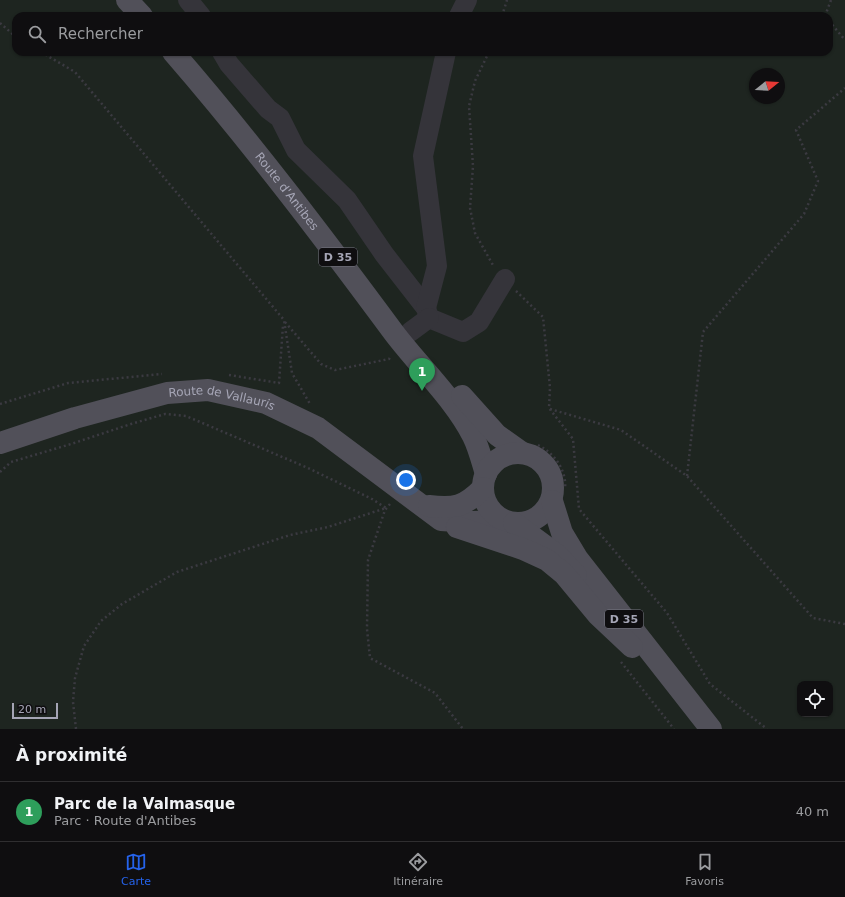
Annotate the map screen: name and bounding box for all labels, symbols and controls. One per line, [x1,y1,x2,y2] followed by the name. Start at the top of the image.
[12,12,833,56] search box
[26,23,48,45] icon: search
[58,25,143,43] text: Rechercher
[749,68,785,104] north arrow
[252,150,321,233] street label: Route d'Antibes
[319,248,357,266] road number: D 35
[409,358,435,391] pin: 1
[168,383,277,413] street label: Route de Vallauris
[396,470,416,490] your location
[605,610,643,628] road number: D 35
[797,681,833,717] map controls
[797,681,833,717] button: locate
[12,701,58,720] scale bar
[18,703,46,716] text: 20 m
[16,745,127,765] text: À proximité
[54,795,235,813] text: Parc de la Valmasque
[24,804,34,819] text: 1
[796,804,829,819] text: 40 m
[54,813,196,828] text: Parc · Route d'Antibes
[121,851,151,888] tab: Carte
[393,851,443,888] tab: Itinéraire
[685,851,724,888] tab: Favoris

